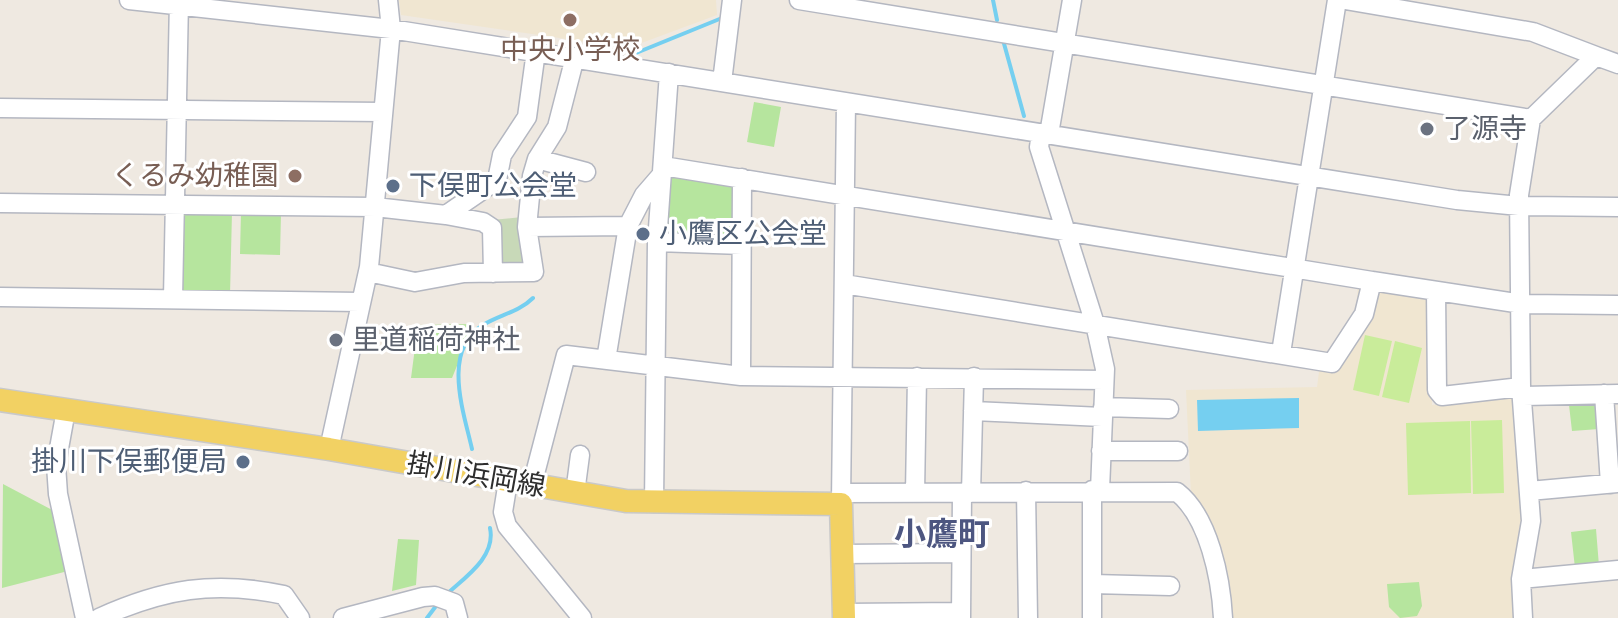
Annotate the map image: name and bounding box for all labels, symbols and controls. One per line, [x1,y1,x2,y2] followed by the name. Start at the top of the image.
[561,11,579,29] marker: 中央小学校
[500,31,640,69] place label: 中央小学校
[1443,110,1527,148] place label: 了源寺
[1418,120,1436,138] marker: 了源寺
[112,157,279,195] place label: くるみ幼稚園
[286,167,304,185] marker: くるみ幼稚園
[409,167,577,205] place label: 下俣町公会堂
[384,177,402,195] marker: 下俣町公会堂
[659,215,827,253] place label: 小鷹区公会堂
[634,225,652,243] marker: 小鷹区公会堂
[352,321,520,359] place label: 里道稲荷神社
[327,331,345,349] marker: 里道稲荷神社
[31,443,227,481] place label: 掛川下俣郵便局
[404,444,548,506] street label: 掛川浜岡線
[234,453,252,471] marker: 掛川下俣郵便局
[894,513,990,556] district label: 小鷹町

